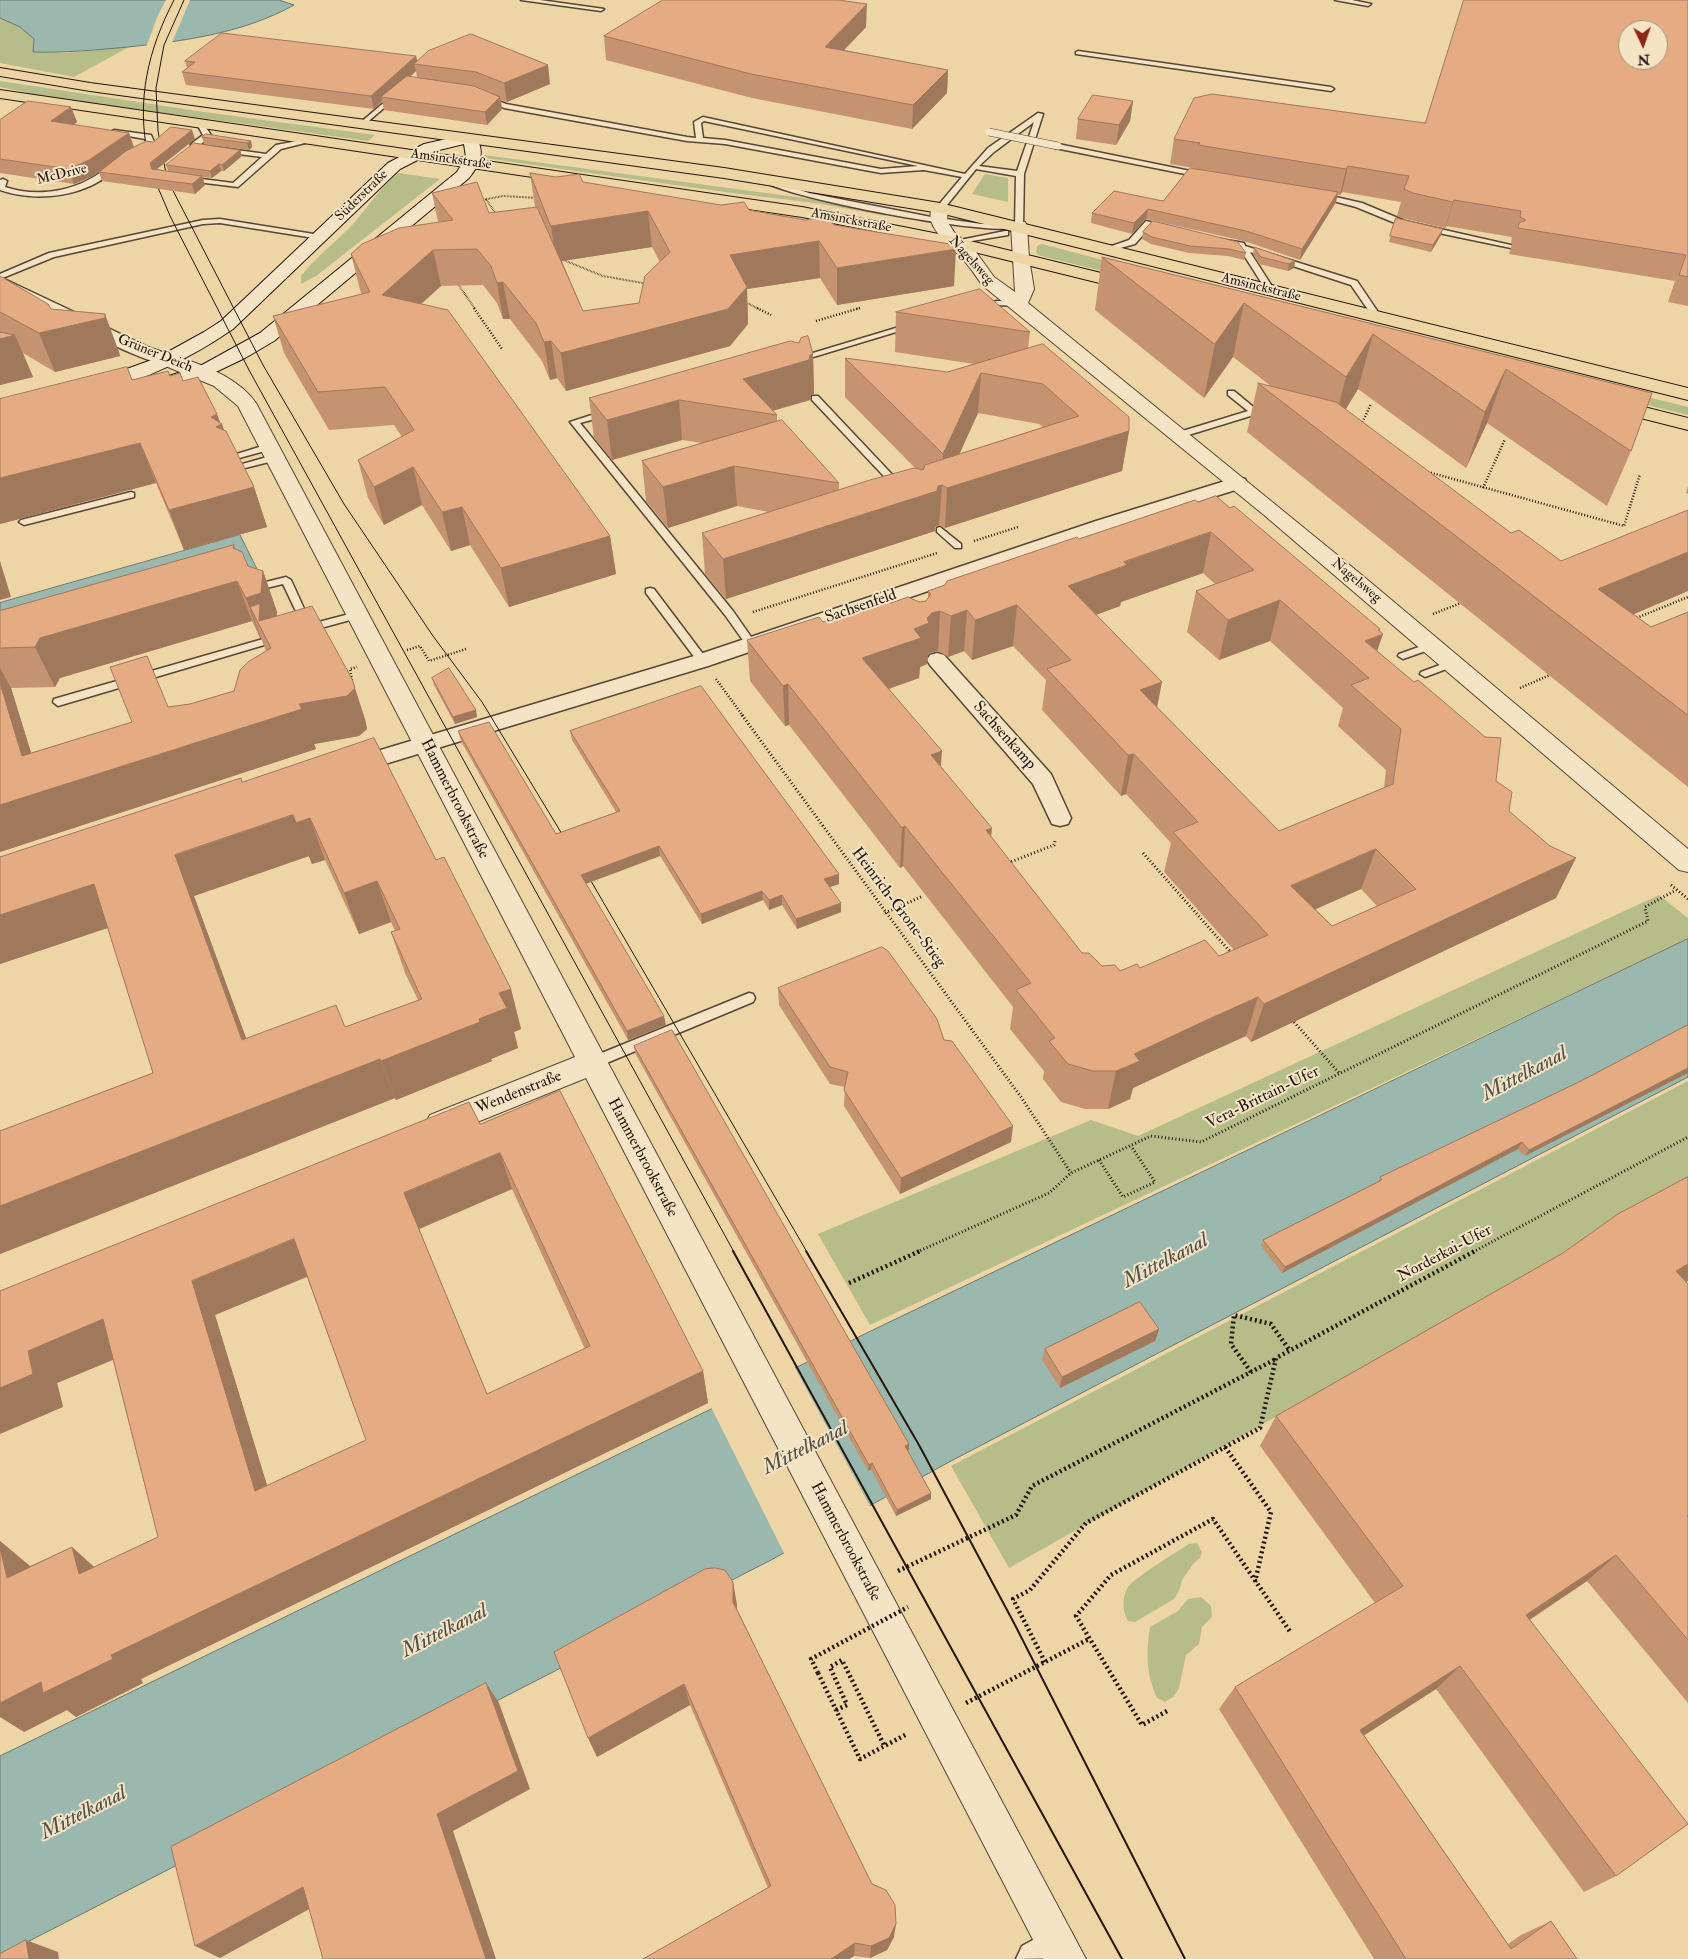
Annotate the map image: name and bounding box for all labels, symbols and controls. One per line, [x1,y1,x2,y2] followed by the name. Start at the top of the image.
[1618,20,1668,70] north arrow
[1637,51,1650,68] text: N
[410,146,492,174] street label: Amsinckstraße
[35,161,89,189] street label: McDrive
[332,167,392,225] street label: Süderstraße
[809,205,893,237] street label: Amsinckstraße
[945,233,997,289] street label: Nagelsweg
[1219,270,1303,306] street label: Amsinckstraße
[115,331,195,377] street label: Grüner Deich
[1327,555,1385,607] street label: Nagelsweg
[823,586,899,628] street label: Sachsenfeld
[968,698,1040,774] street label: Sachsenkamp
[415,736,493,862] street label: Hammerbrookstraße
[847,844,949,972] street label: Heinrich-Grone-Stieg
[1478,1042,1572,1108] water label: Mittelkanal
[1203,1062,1323,1134] street label: Vera-Brittain-Ufer
[473,1067,565,1119] street label: Wendenstraße
[602,1095,682,1221] street label: Hammerbrookstraße
[1395,1221,1495,1287] street label: Norderkai-Ufer
[1119,1229,1213,1295] water label: Mittelkanal
[759,1417,853,1481] water label: Mittelkanal
[805,1479,885,1605] street label: Hammerbrookstraße
[398,1600,492,1664] water label: Mittelkanal
[37,1782,131,1846] water label: Mittelkanal

